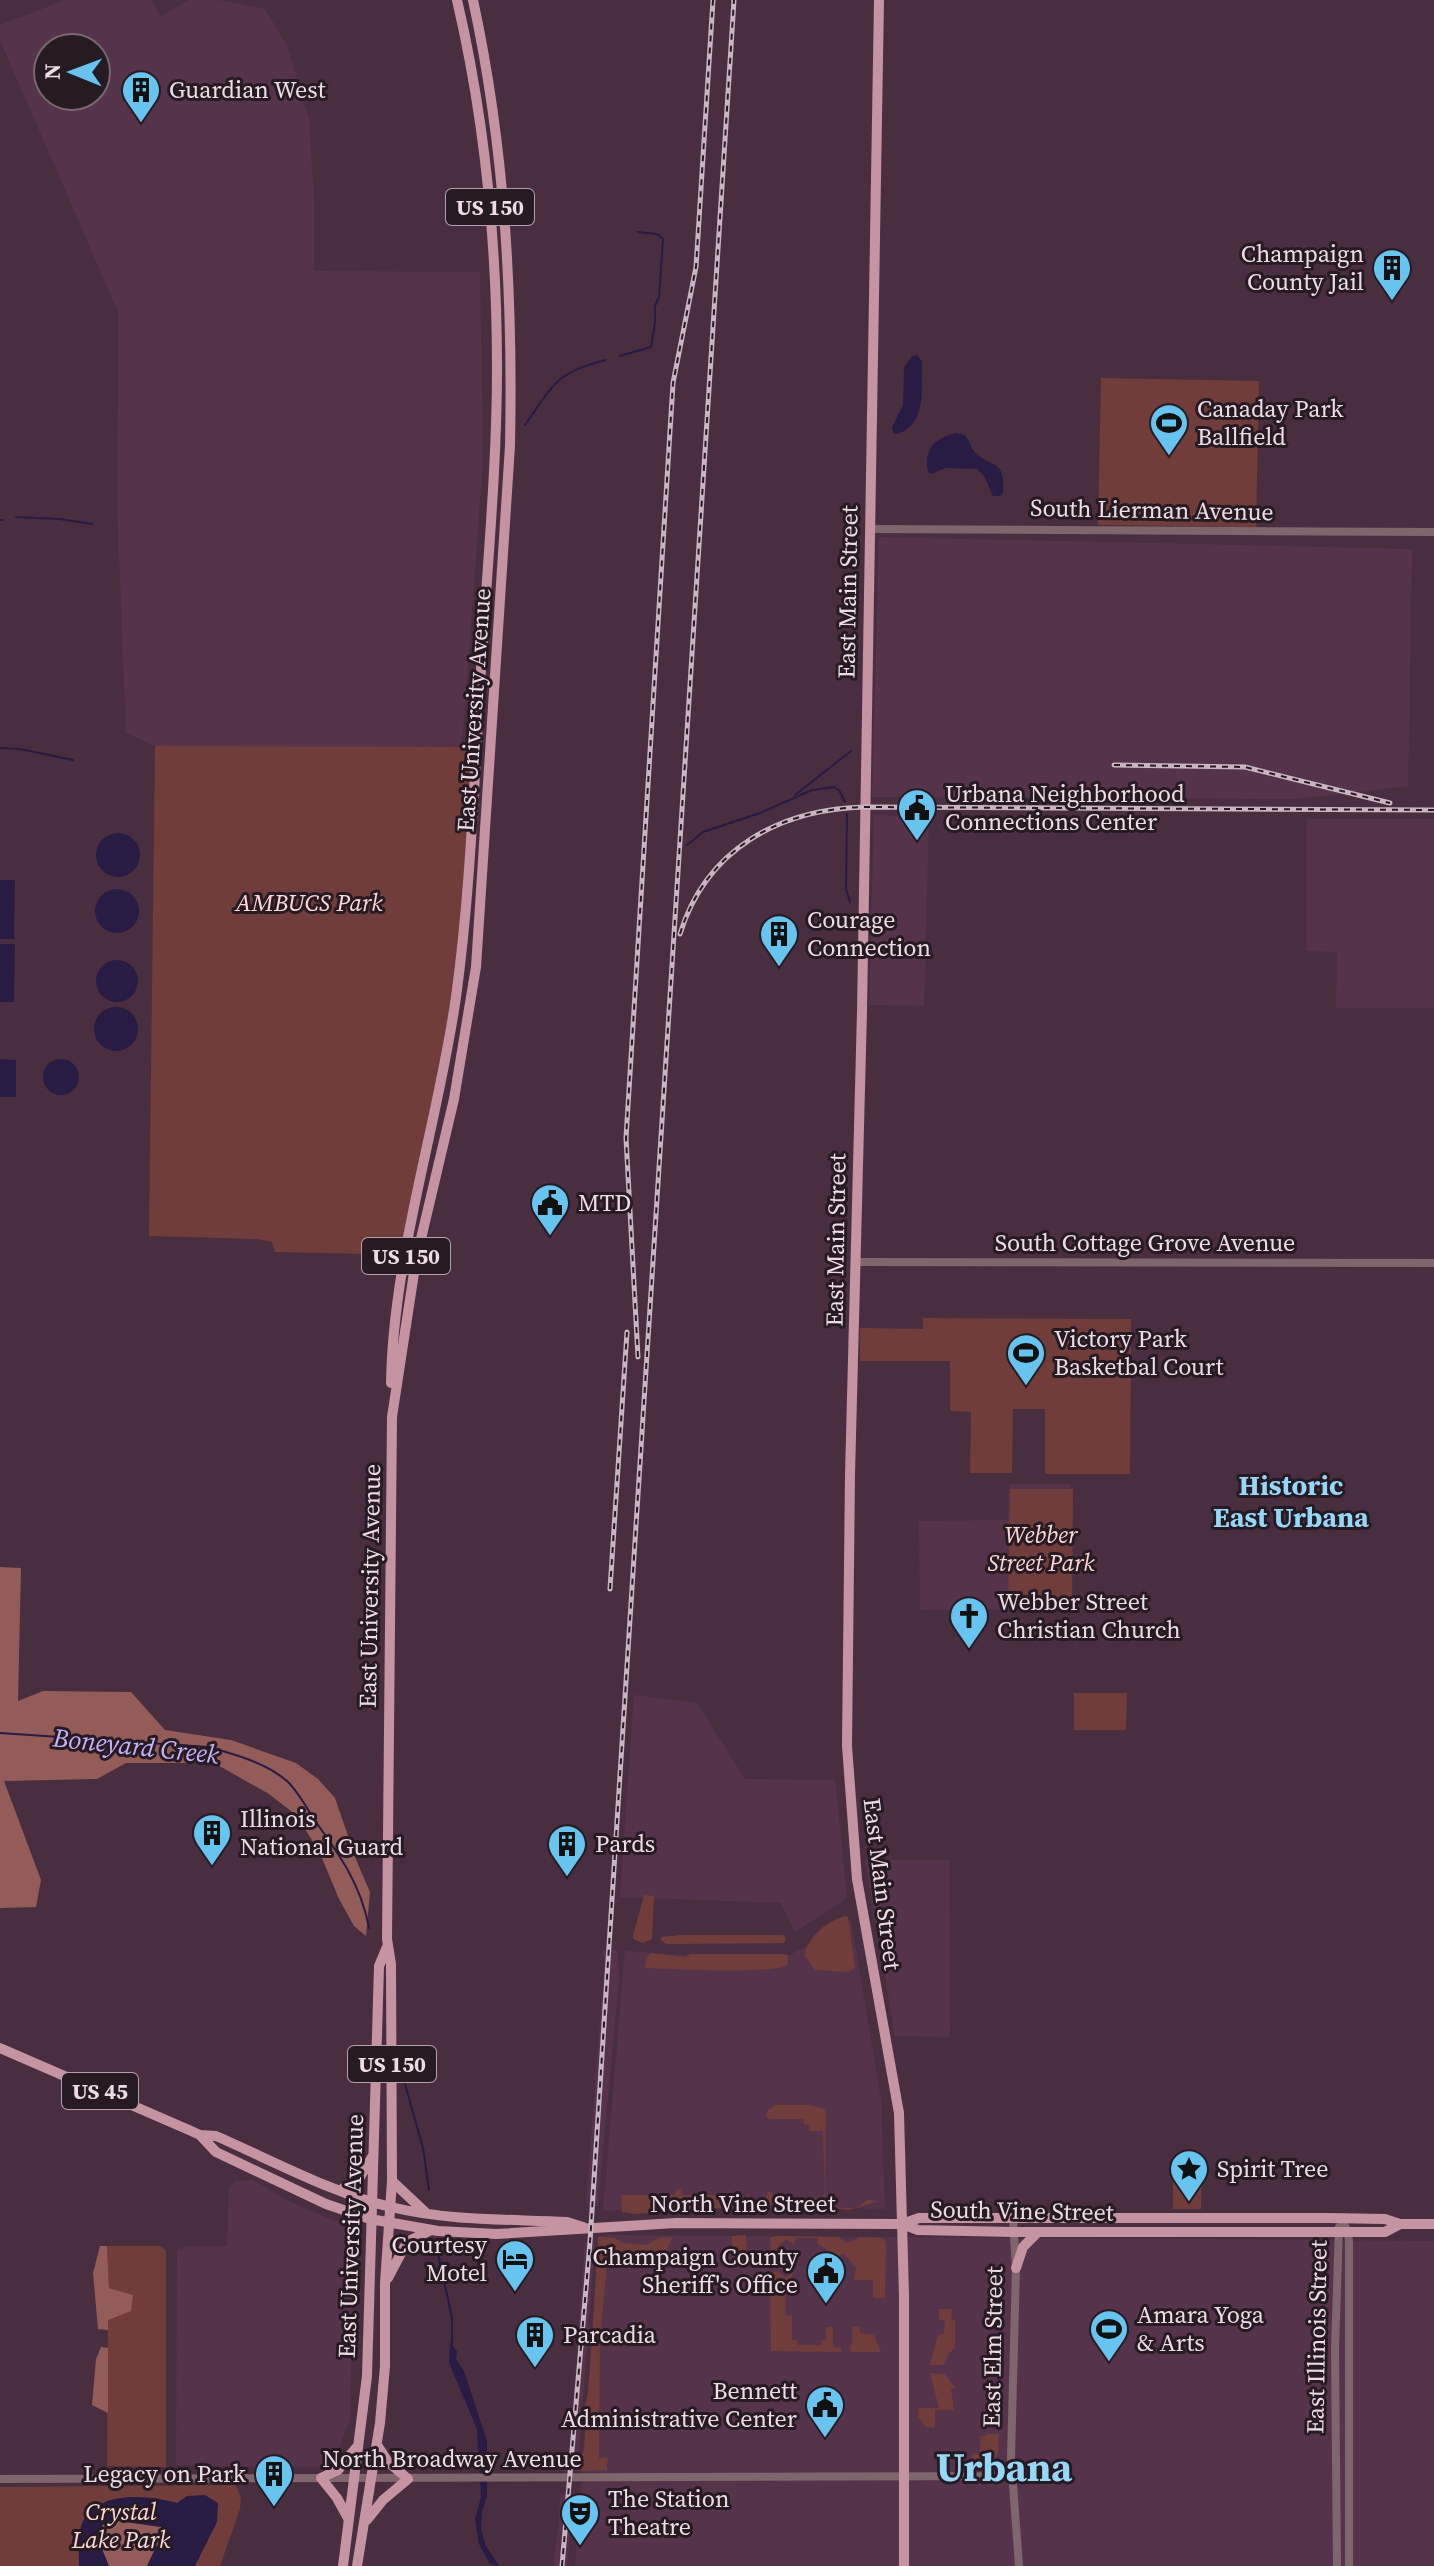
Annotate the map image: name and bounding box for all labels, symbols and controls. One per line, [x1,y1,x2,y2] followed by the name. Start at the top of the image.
[32,32,112,112] north arrow
[37,63,67,80] text: N
[120,69,162,124] building icon: Guardian West
[169,73,326,106] place label: Guardian West
[446,189,534,225] road number: US 150
[1241,237,1364,298] place label: Champaign County Jail
[1371,247,1413,302] building icon: Champaign County Jail
[1197,392,1344,453] place label: Canaday Park Ballfield
[1148,402,1190,457] sports icon: Canaday Park Ballfield
[1030,491,1274,528] street label: South Lierman Avenue
[829,505,866,679] street label: East Main Street
[449,587,498,833] street label: East University Avenue
[945,777,1185,838] place label: Urbana Neighborhood Connections Center
[896,787,938,842] public building icon: Urbana Neighborhood Connections Center
[233,886,383,919] park label: AMBUCS Park
[807,903,931,964] place label: Courage Connection
[758,913,800,968] building icon: Courage Connection
[817,1153,854,1327] street label: East Main Street
[529,1182,571,1237] public building icon: MTD
[578,1186,631,1219] place label: MTD
[995,1226,1295,1259] street label: South Cottage Grove Avenue
[362,1238,450,1274] road number: US 150
[1054,1322,1224,1383] place label: Victory Park Basketbal Court
[1005,1332,1047,1387] sports icon: Victory Park Basketbal Court
[351,1464,388,1708] street label: East University Avenue
[1213,1466,1369,1536] district label: Historic East Urbana
[987,1518,1095,1579] park label: Webber Street Park
[997,1585,1181,1646] place label: Webber Street Christian Church
[948,1595,990,1650] church icon: Webber Street Christian Church
[50,1719,221,1773] water label: Boneyard Creek
[856,1796,909,1972] street label: East Main Street
[240,1802,404,1863] place label: Illinois National Guard
[191,1812,233,1867] building icon: Illinois National Guard
[546,1823,588,1878] building icon: Pards
[595,1827,655,1860] place label: Pards
[348,2046,436,2082] road number: US 150
[62,2073,138,2109] road number: US 45
[330,2113,371,2359] street label: East University Avenue
[1168,2148,1210,2203] place icon: Spirit Tree
[1217,2152,1329,2185] place label: Spirit Tree
[650,2187,836,2220] street label: North Vine Street
[930,2192,1114,2229] street label: South Vine Street
[392,2228,488,2289] place label: Courtesy Motel
[494,2238,536,2293] hotel icon: Courtesy Motel
[593,2240,799,2301] place label: Champaign County Sheriff's Office
[1298,2240,1335,2434] street label: East Illinois Street
[805,2250,847,2305] public building icon: Champaign County Sheriff's Office
[975,2266,1010,2428] street label: East Elm Street
[1137,2298,1265,2359] place label: Amara Yoga & Arts
[1088,2308,1130,2363] sports icon: Amara Yoga & Arts
[514,2314,556,2369] building icon: Parcadia
[563,2318,657,2351] place label: Parcadia
[561,2374,797,2435] place label: Bennett Administrative Center
[804,2384,846,2439] public building icon: Bennett Administrative Center
[936,2440,1073,2494] district label: Urbana
[322,2442,582,2475] street label: North Broadway Avenue
[253,2453,295,2508] building icon: Legacy on Park
[83,2457,247,2490] place label: Legacy on Park
[608,2482,730,2543] place label: The Station Theatre
[559,2492,601,2547] theatre icon: The Station Theatre
[71,2495,171,2556] park label: Crystal Lake Park

